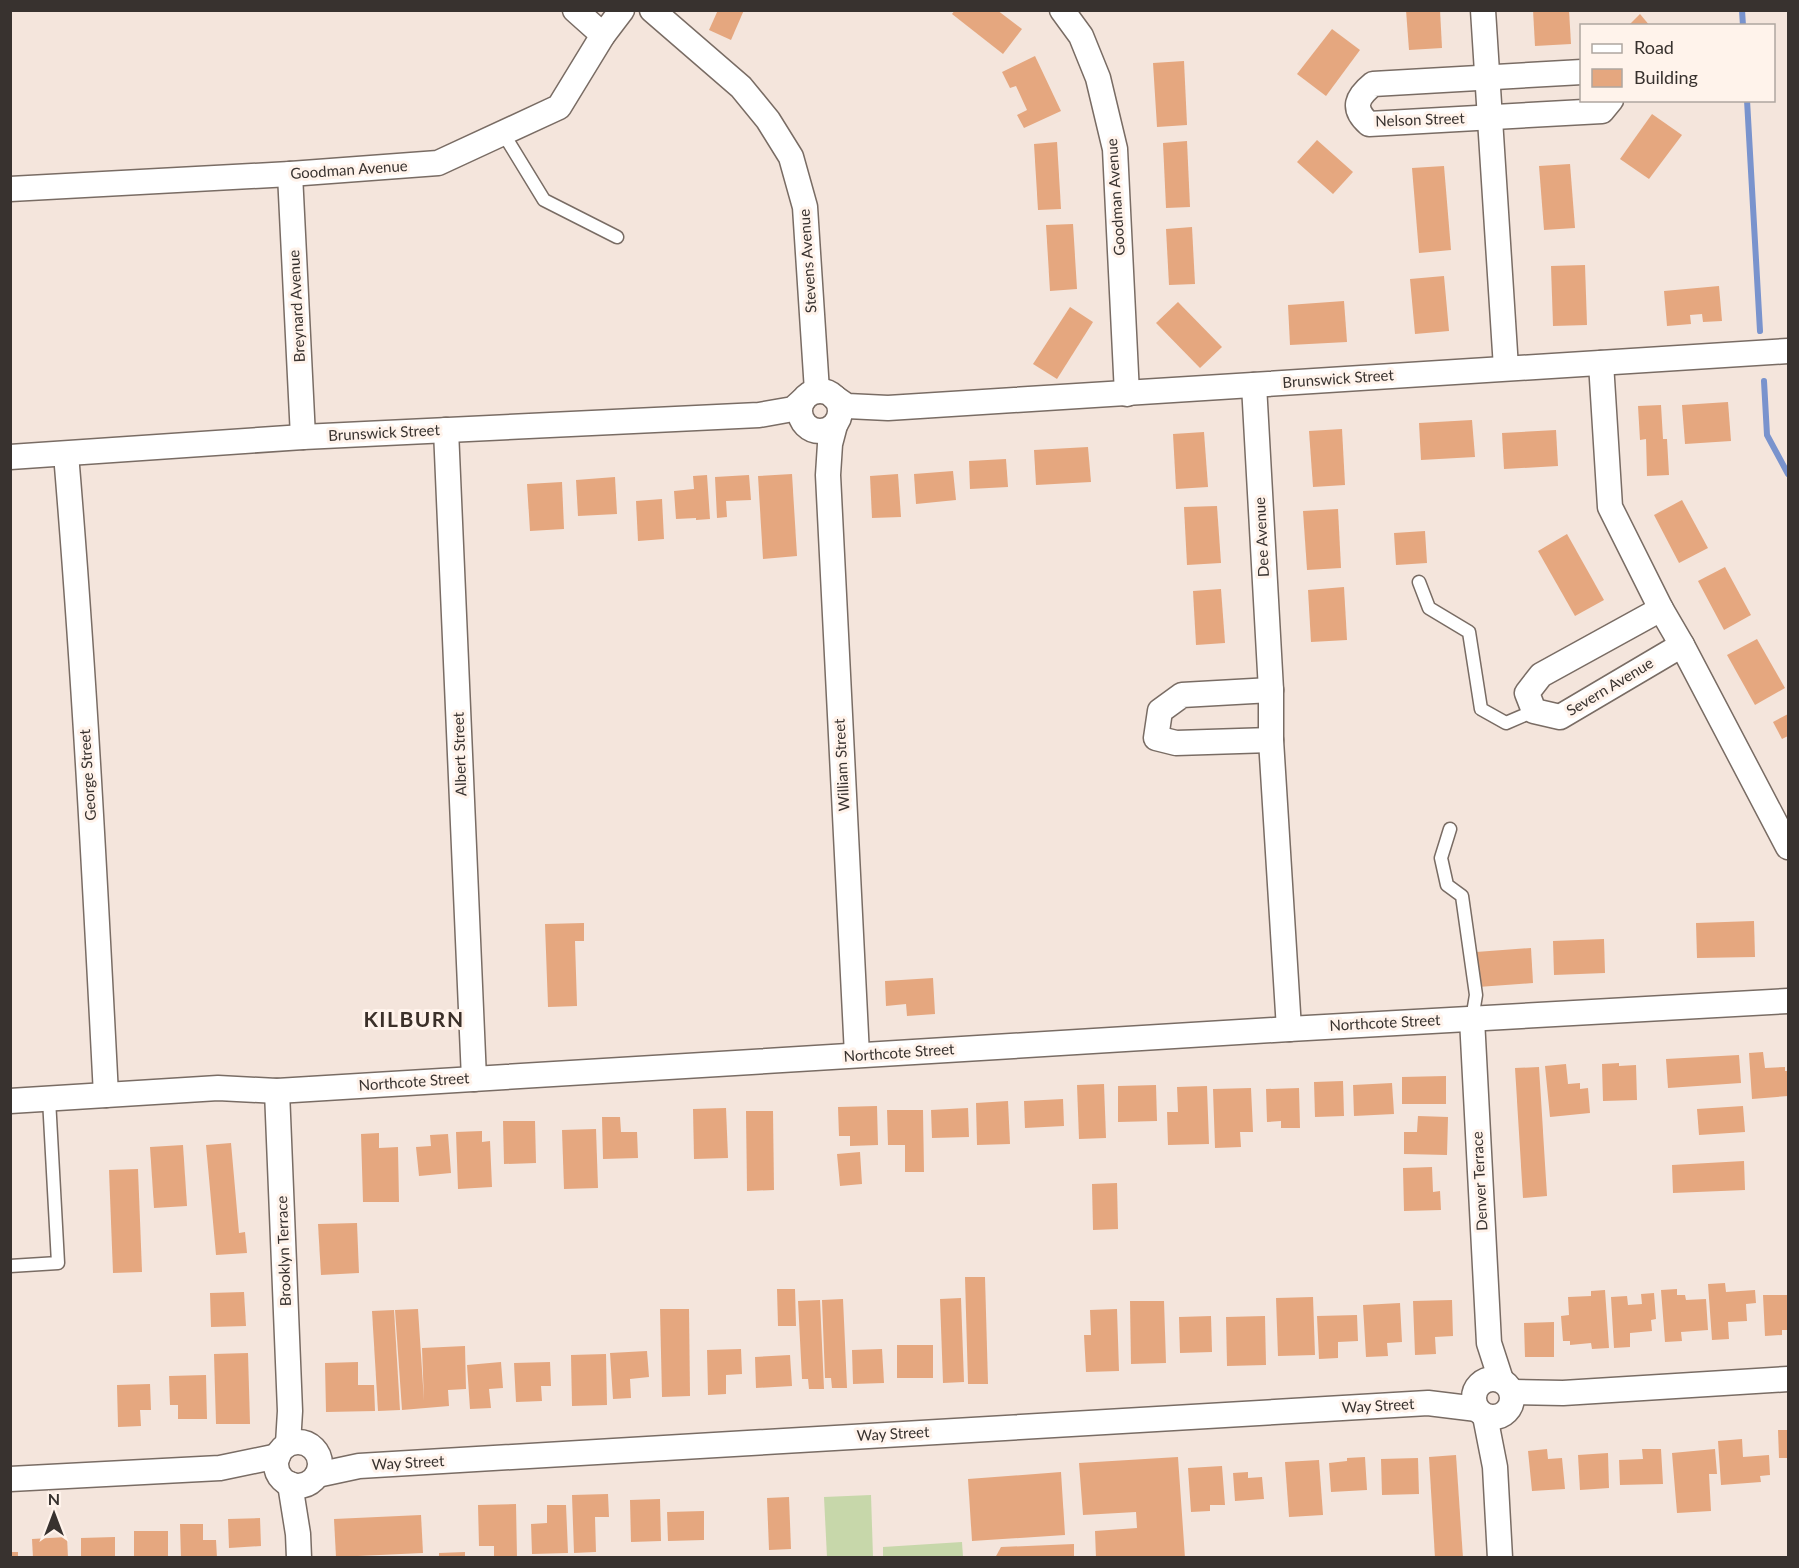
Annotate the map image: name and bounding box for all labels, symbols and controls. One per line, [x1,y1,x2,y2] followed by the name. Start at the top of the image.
[1580,24,1775,102] legend
[1634,36,1674,58] text: Road
[1634,66,1698,88] text: Building
[1375,108,1466,130] street label: Nelson Street
[1102,138,1128,256] street label: Goodman Avenue
[290,156,408,182] street label: Goodman Avenue
[794,208,820,314] street label: Stevens Avenue
[284,249,308,363] street label: Breynard Avenue
[1282,365,1395,391] street label: Brunswick Street
[328,420,441,444] street label: Brunswick Street
[1250,496,1272,578] street label: Dee Avenue
[1563,653,1656,719] street label: Severn Avenue
[449,711,469,796] street label: Albert Street
[830,718,852,812] street label: William Street
[75,728,99,821] street label: George Street
[363,1006,465,1031] district label: KILBURN
[1329,1010,1441,1034] street label: Northcote Street
[843,1039,955,1065] street label: Northcote Street
[358,1068,470,1094] street label: Northcote Street
[1467,1131,1491,1231] street label: Denver Terrace
[272,1195,294,1307] street label: Brooklyn Terrace
[1341,1394,1415,1416] street label: Way Street
[856,1422,930,1444] street label: Way Street
[371,1451,445,1473] street label: Way Street
[24,1484,84,1544] north arrow
[48,1489,60,1508] text: N

